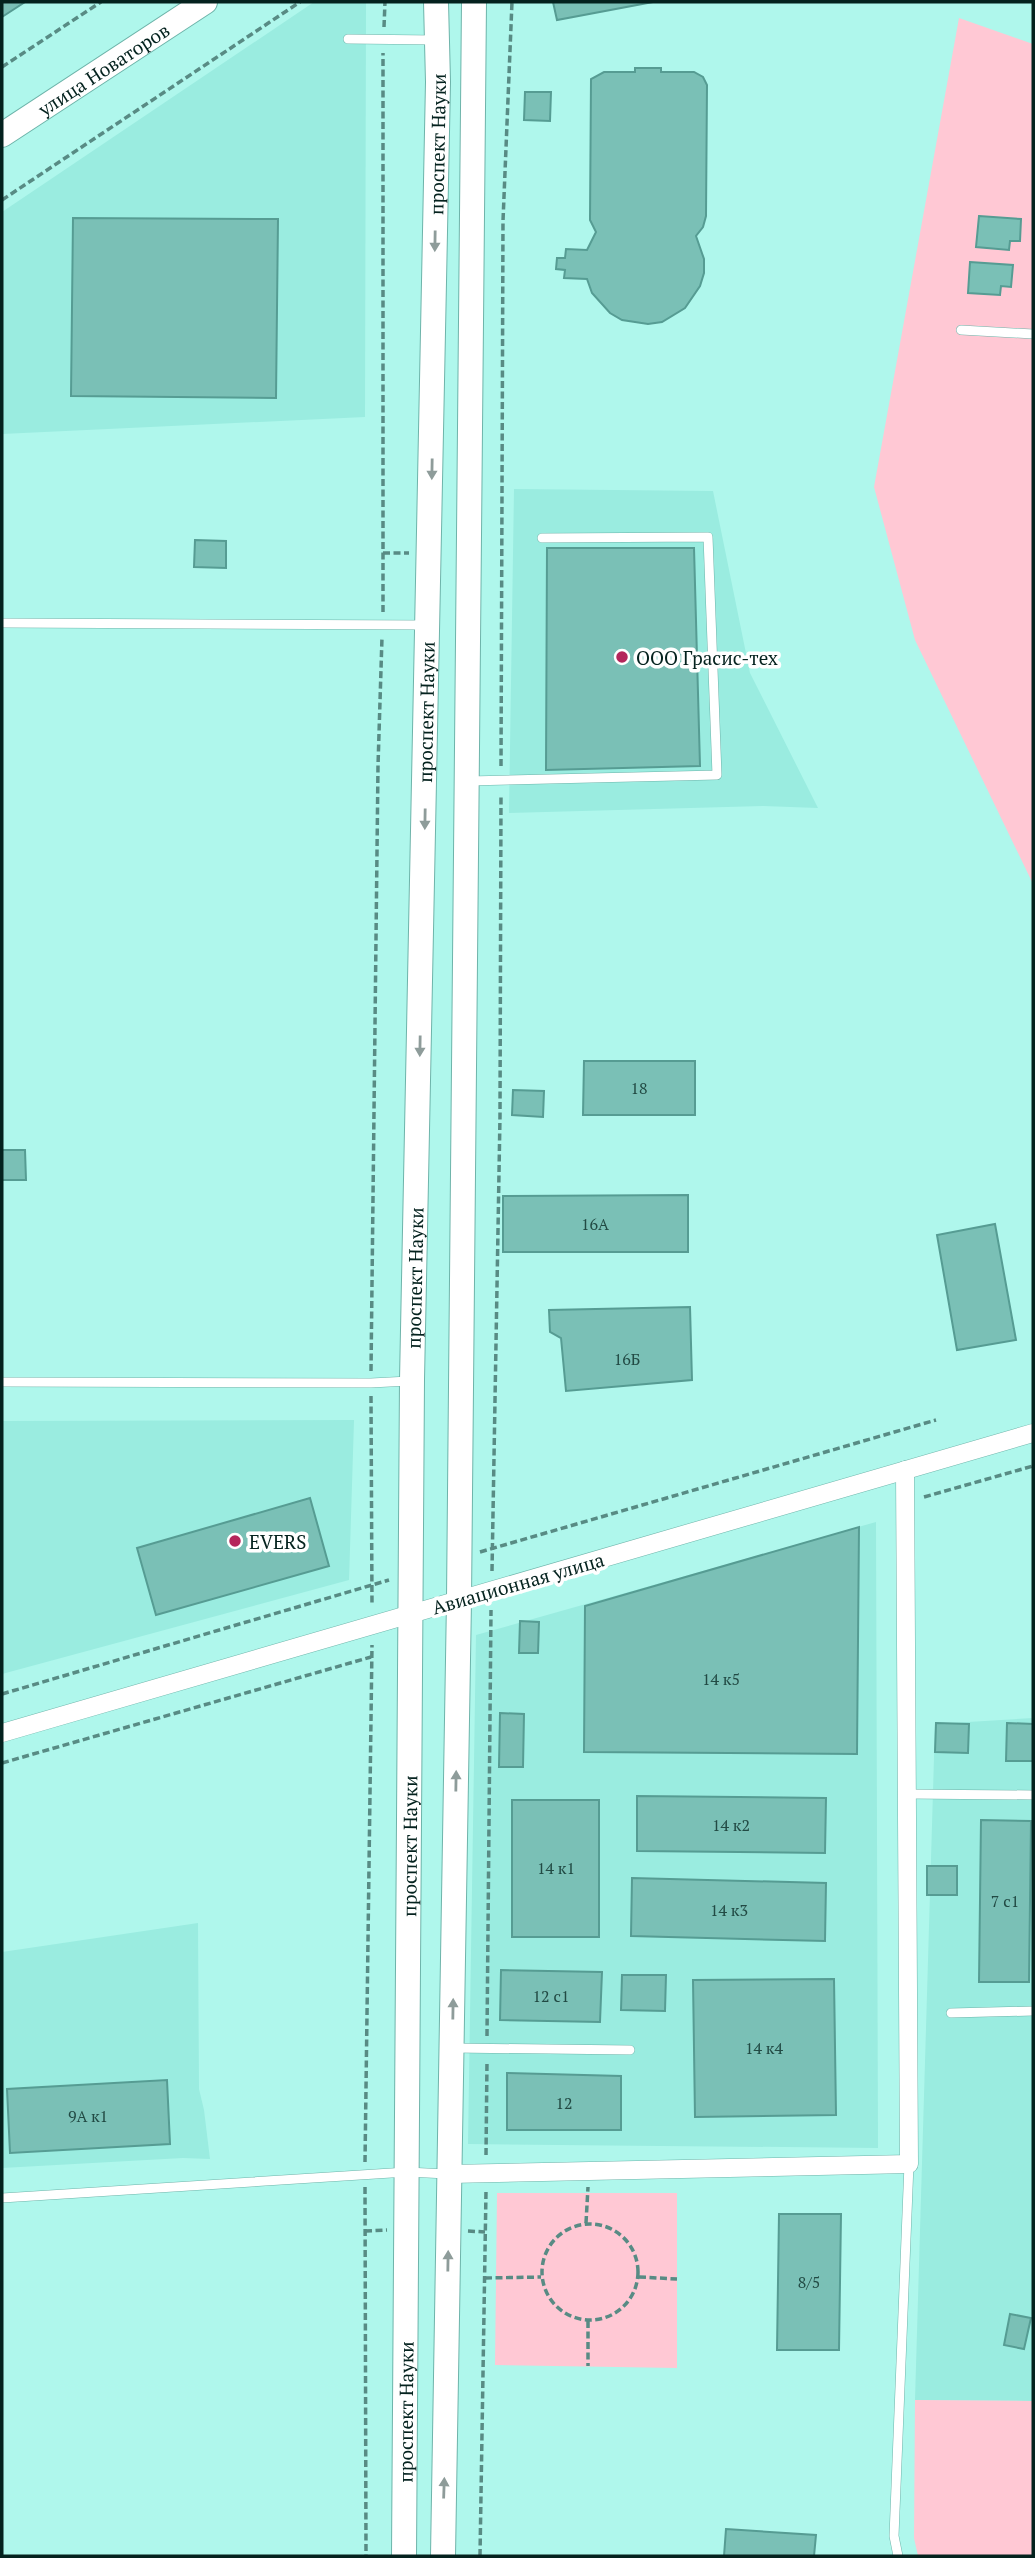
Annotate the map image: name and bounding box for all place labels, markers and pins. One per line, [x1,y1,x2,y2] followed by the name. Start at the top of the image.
[636,645,778,670] place label: ООО Грасис-тех
[614,649,630,665] marker: ООО Грасис-тех
[249,1529,306,1554] place label: EVERS
[227,1533,243,1549] marker: EVERS

